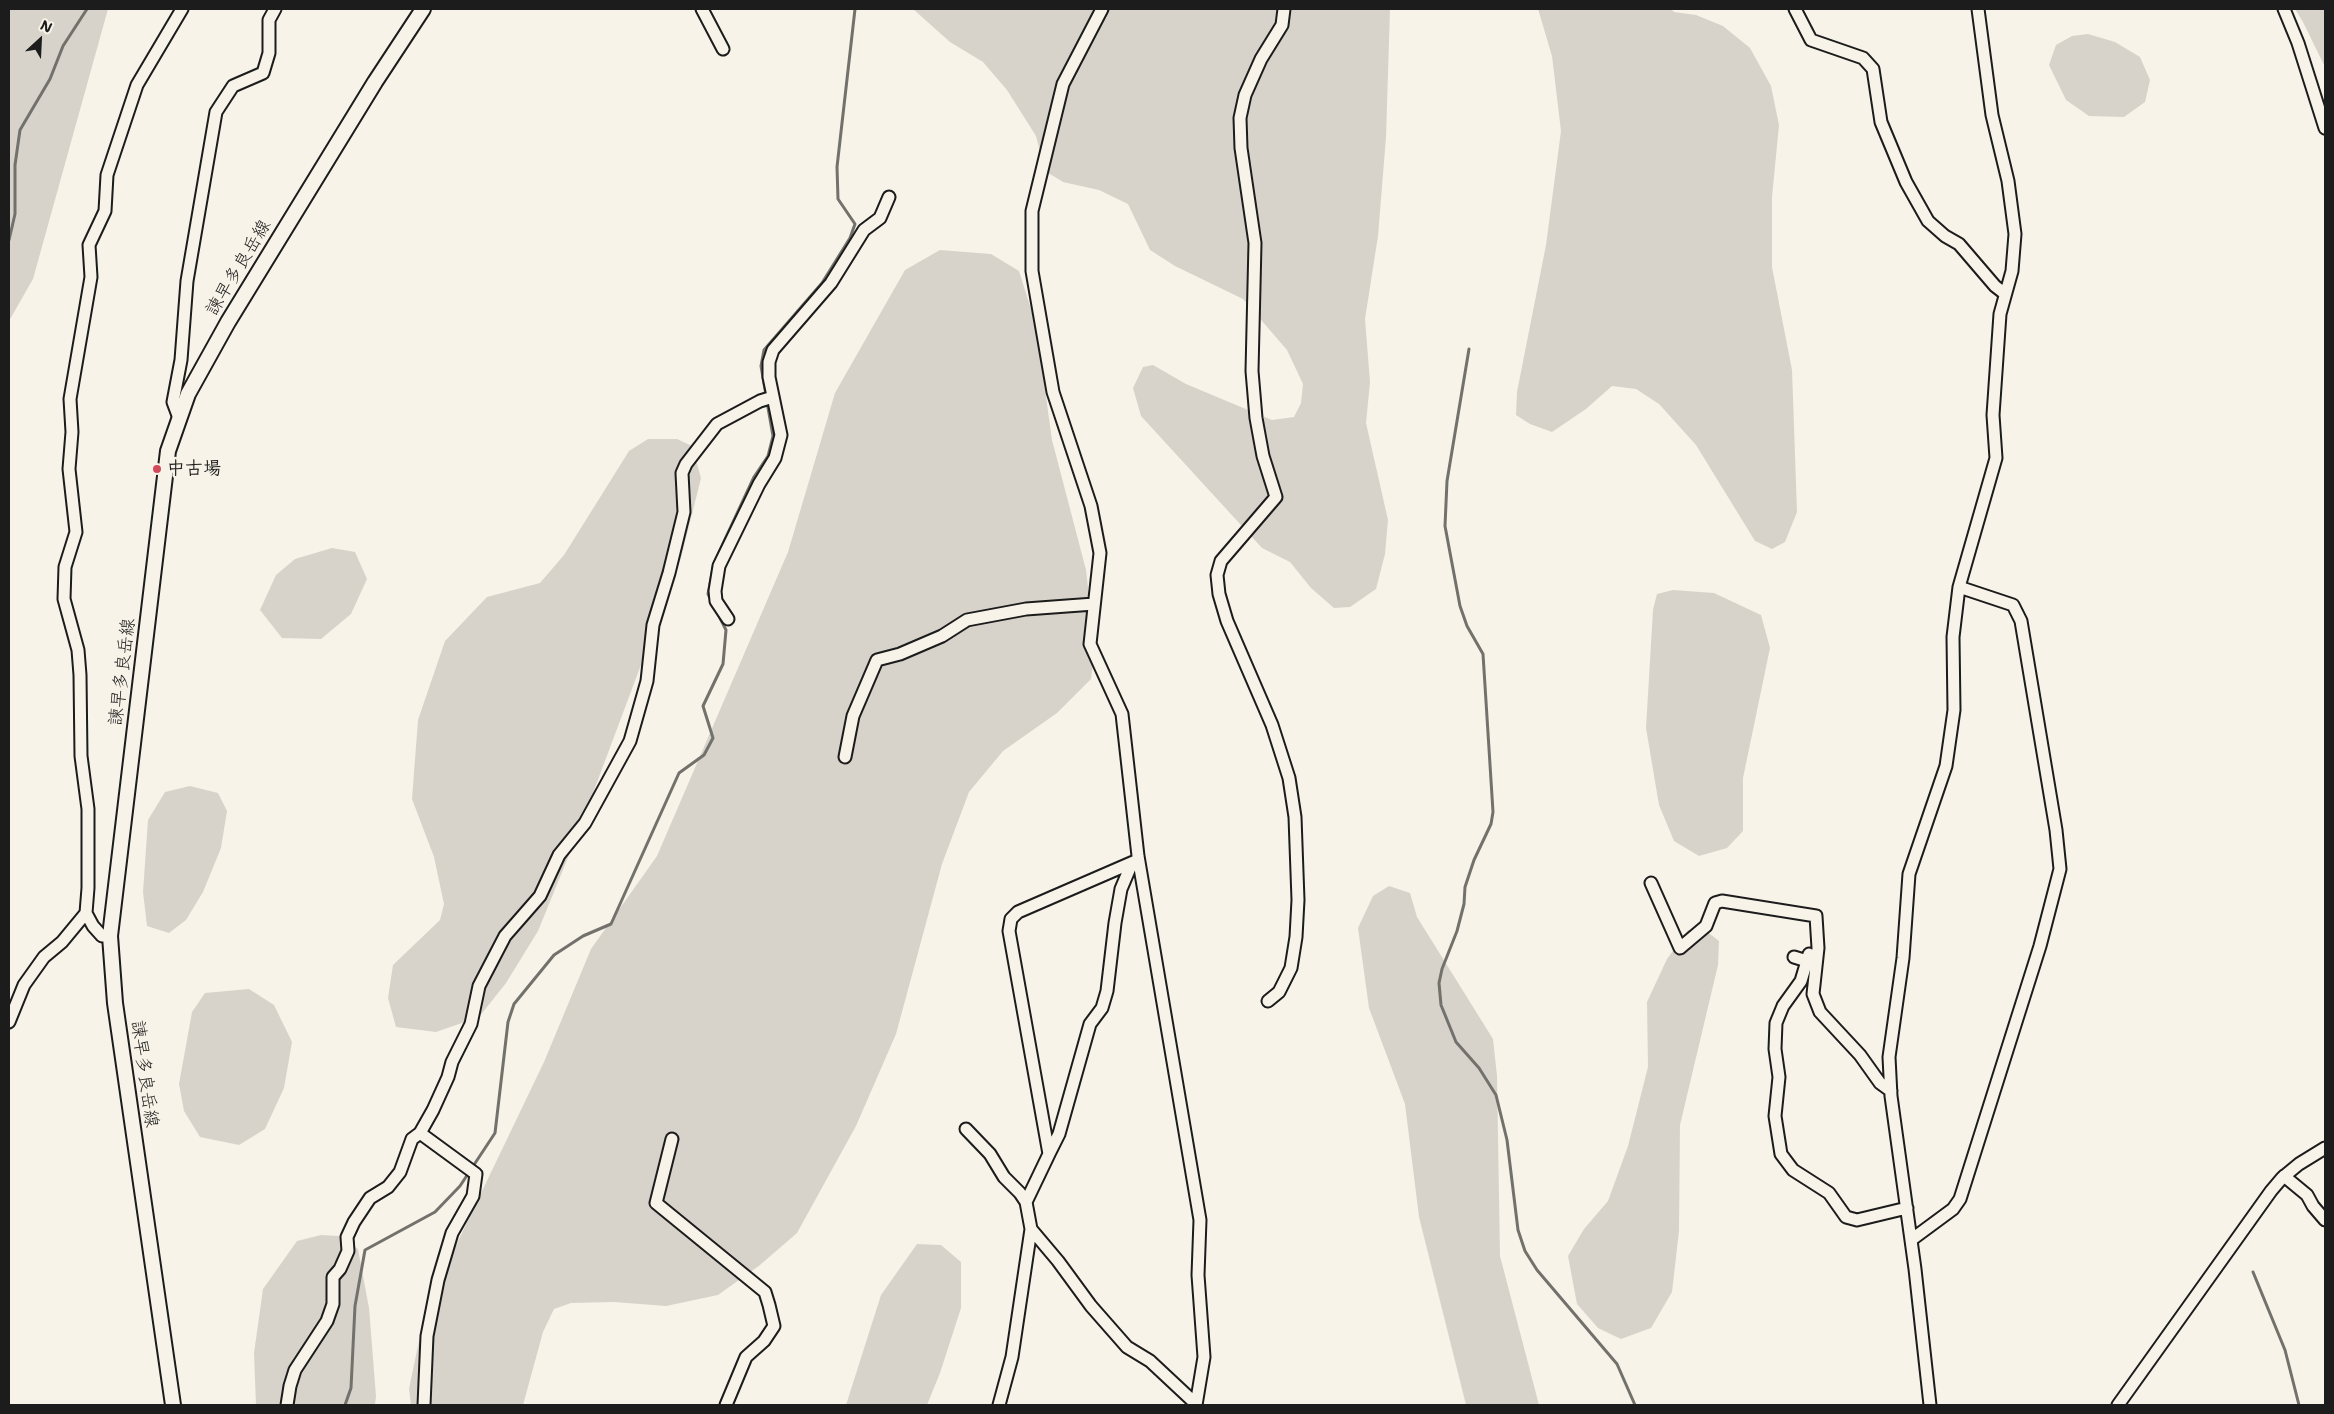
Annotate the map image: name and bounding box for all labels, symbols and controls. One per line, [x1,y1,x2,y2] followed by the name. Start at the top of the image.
[15,15,65,65] north arrow
[38,16,55,37] text: N
[202,216,276,320] street label: 諫早多良岳線
[167,458,221,480] place label: 中古場
[151,463,163,475] marker: 中古場
[106,617,140,727] street label: 諫早多良岳線
[126,1019,162,1129] street label: 諫早多良岳線

